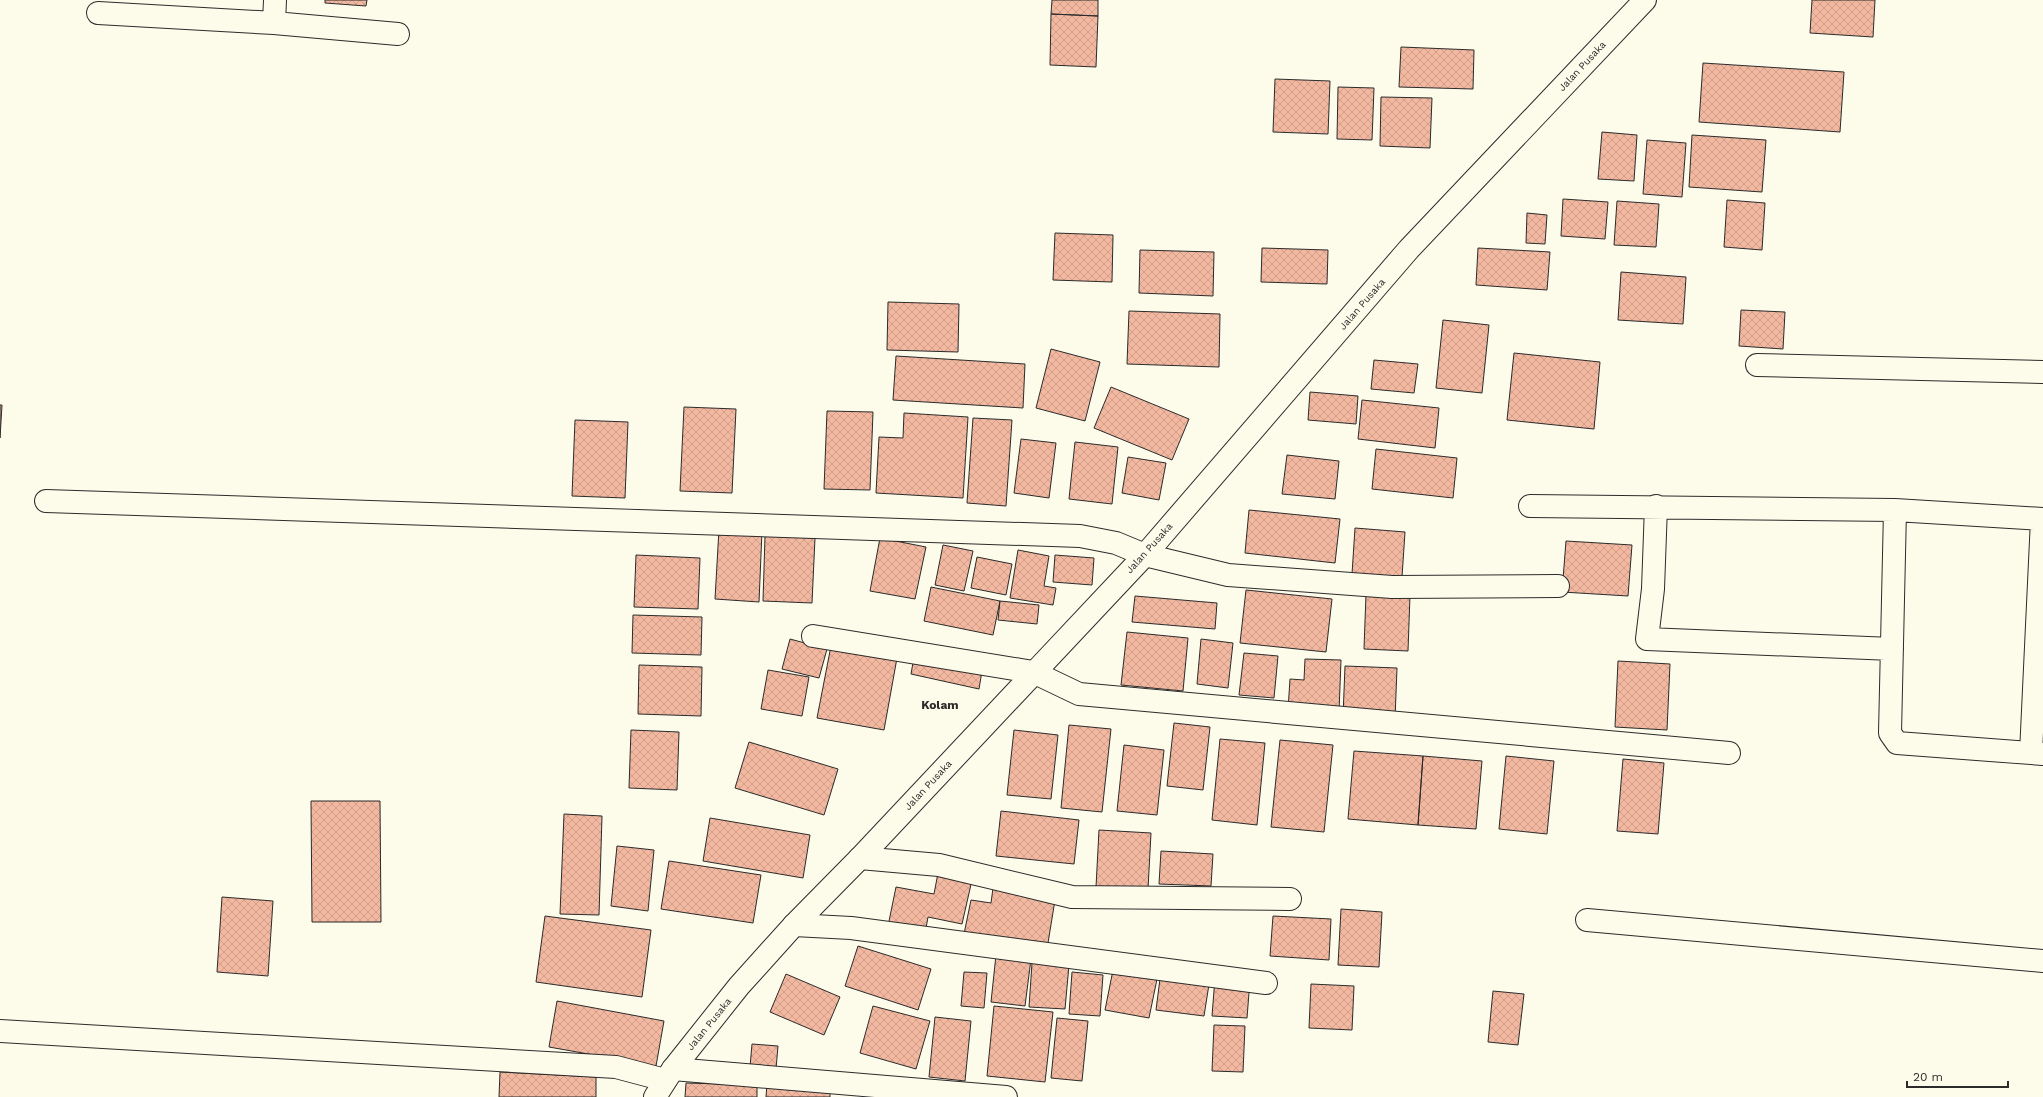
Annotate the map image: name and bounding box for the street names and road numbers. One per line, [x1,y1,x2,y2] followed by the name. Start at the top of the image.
[1556,39,1608,93] street label: Jalan Pusaka
[1337,276,1387,332] street label: Jalan Pusaka
[1124,520,1175,575] street label: Jalan Pusaka
[902,758,954,812] street label: Jalan Pusaka
[685,995,734,1052] street label: Jalan Pusaka

